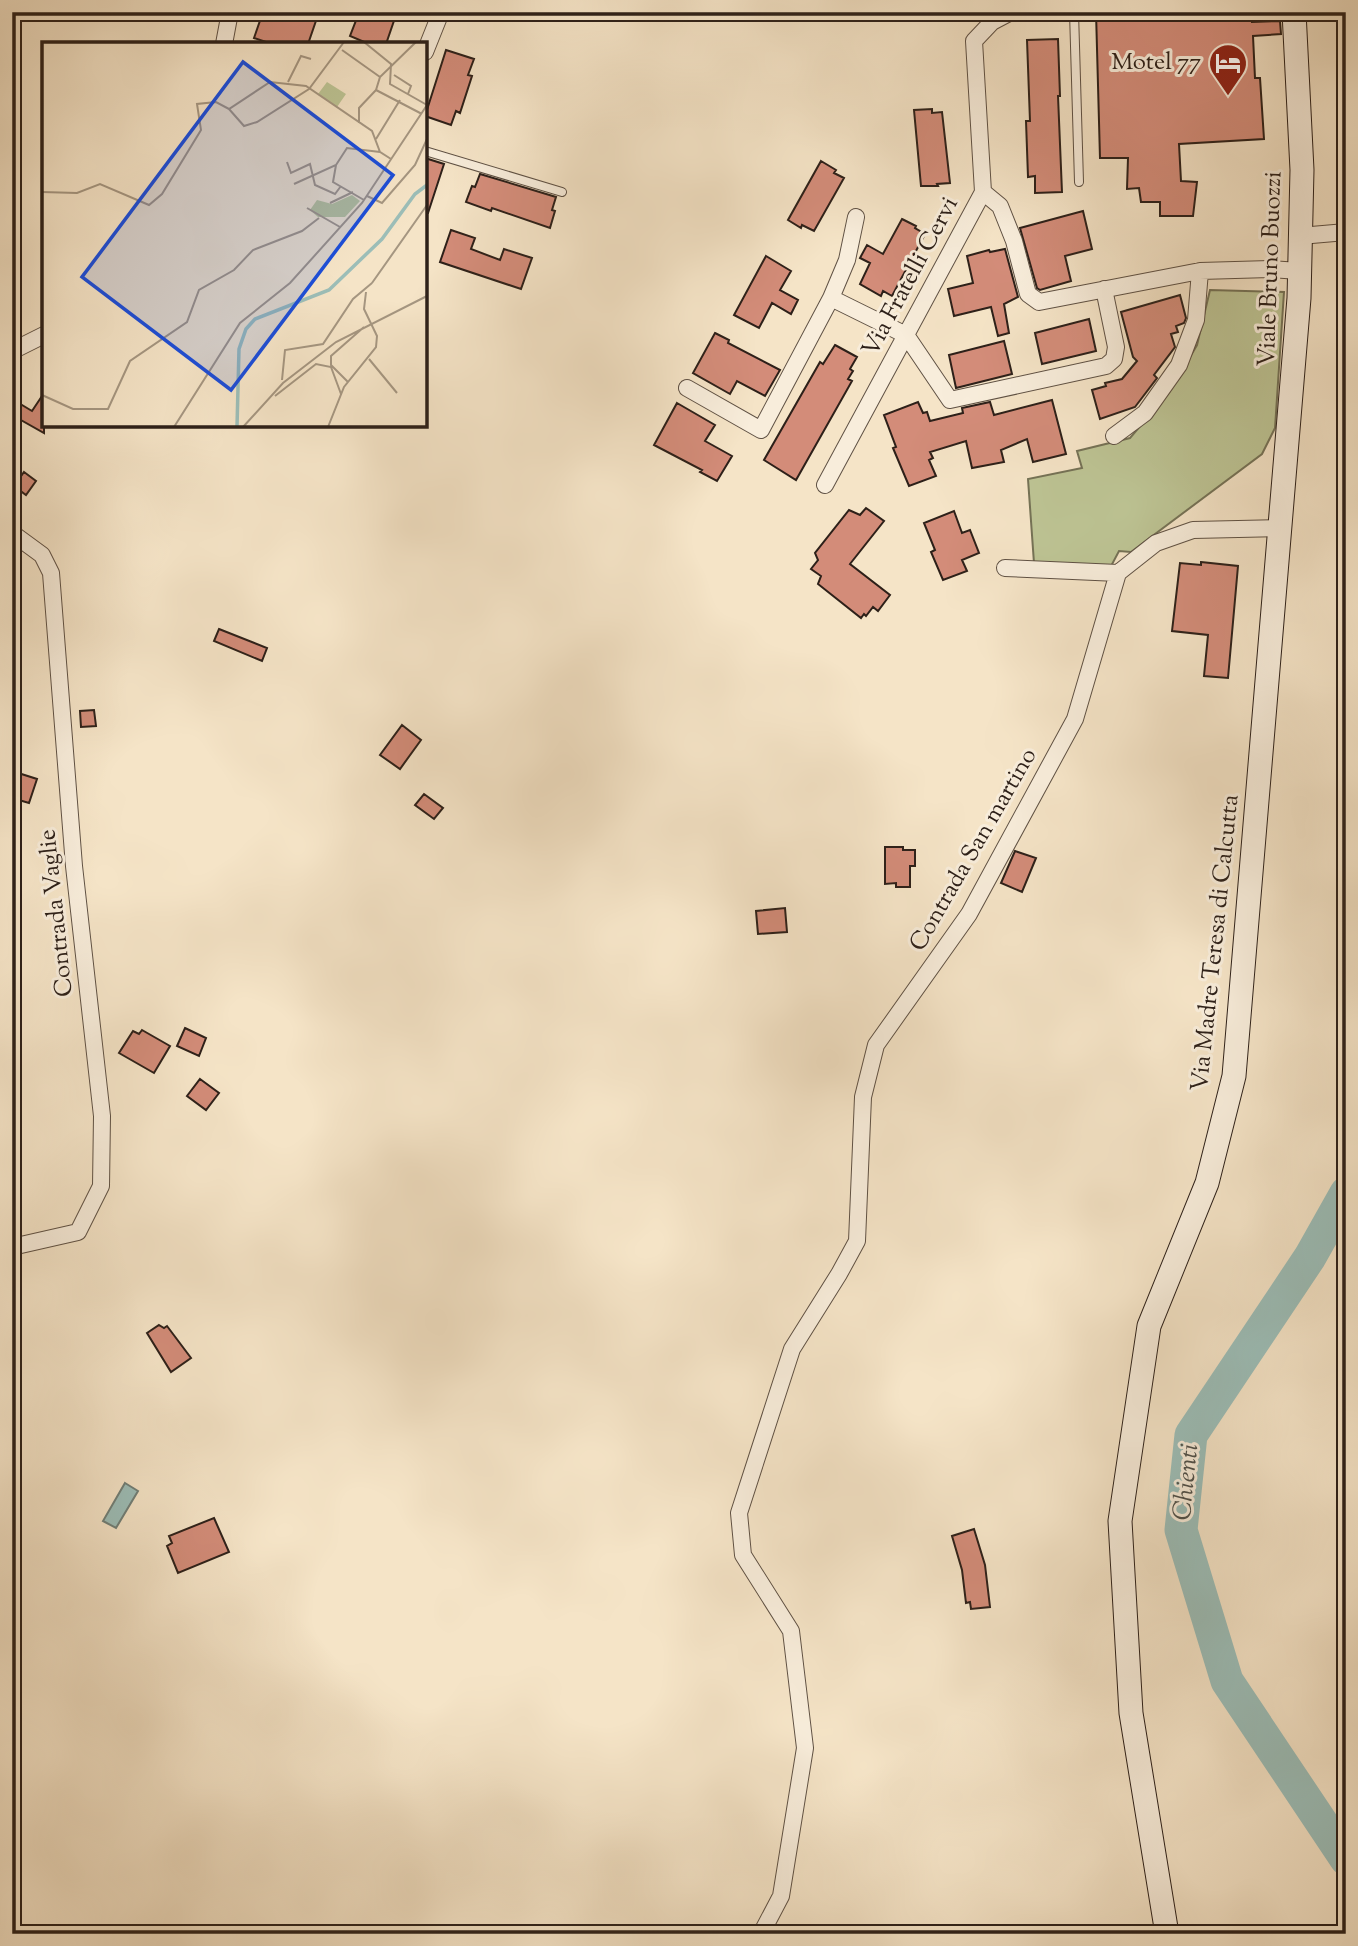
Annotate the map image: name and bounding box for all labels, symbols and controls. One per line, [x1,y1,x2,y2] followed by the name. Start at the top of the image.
[42,42,427,427] inset map
[1207,42,1249,97] hotel icon: Motel 77
[1111,46,1201,80] place label: Motel 77
[1251,170,1291,367] street label: Viale Bruno Buozzi
[855,191,968,363] street label: Via Fratelli Cervi
[902,742,1046,958] street label: Contrada San martino
[1184,793,1248,1093] street label: Via Madre Teresa di Calcutta
[31,827,83,999] street label: Contrada Vaglie
[1165,1442,1209,1522] water label: Chienti

